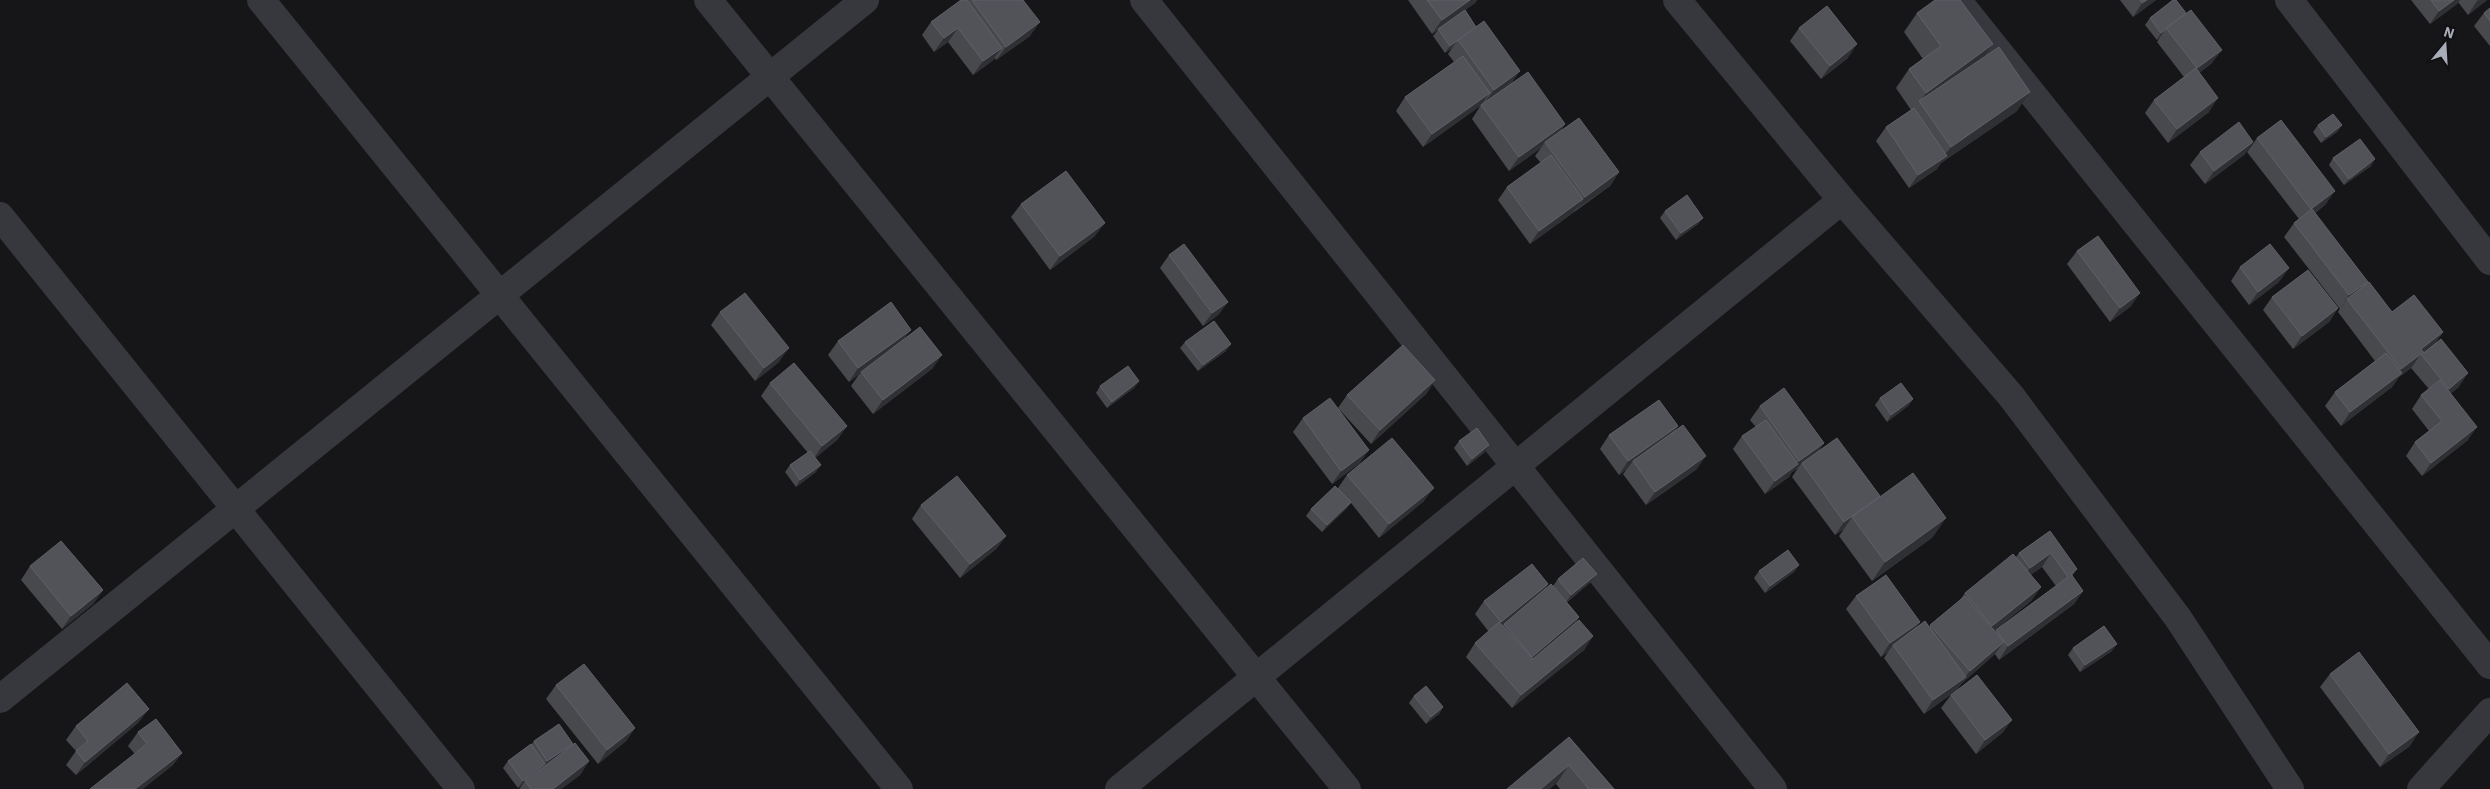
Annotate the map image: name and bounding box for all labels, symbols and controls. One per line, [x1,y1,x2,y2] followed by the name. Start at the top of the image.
[2420,20,2470,70] north arrow
[2441,23,2457,43] text: N

